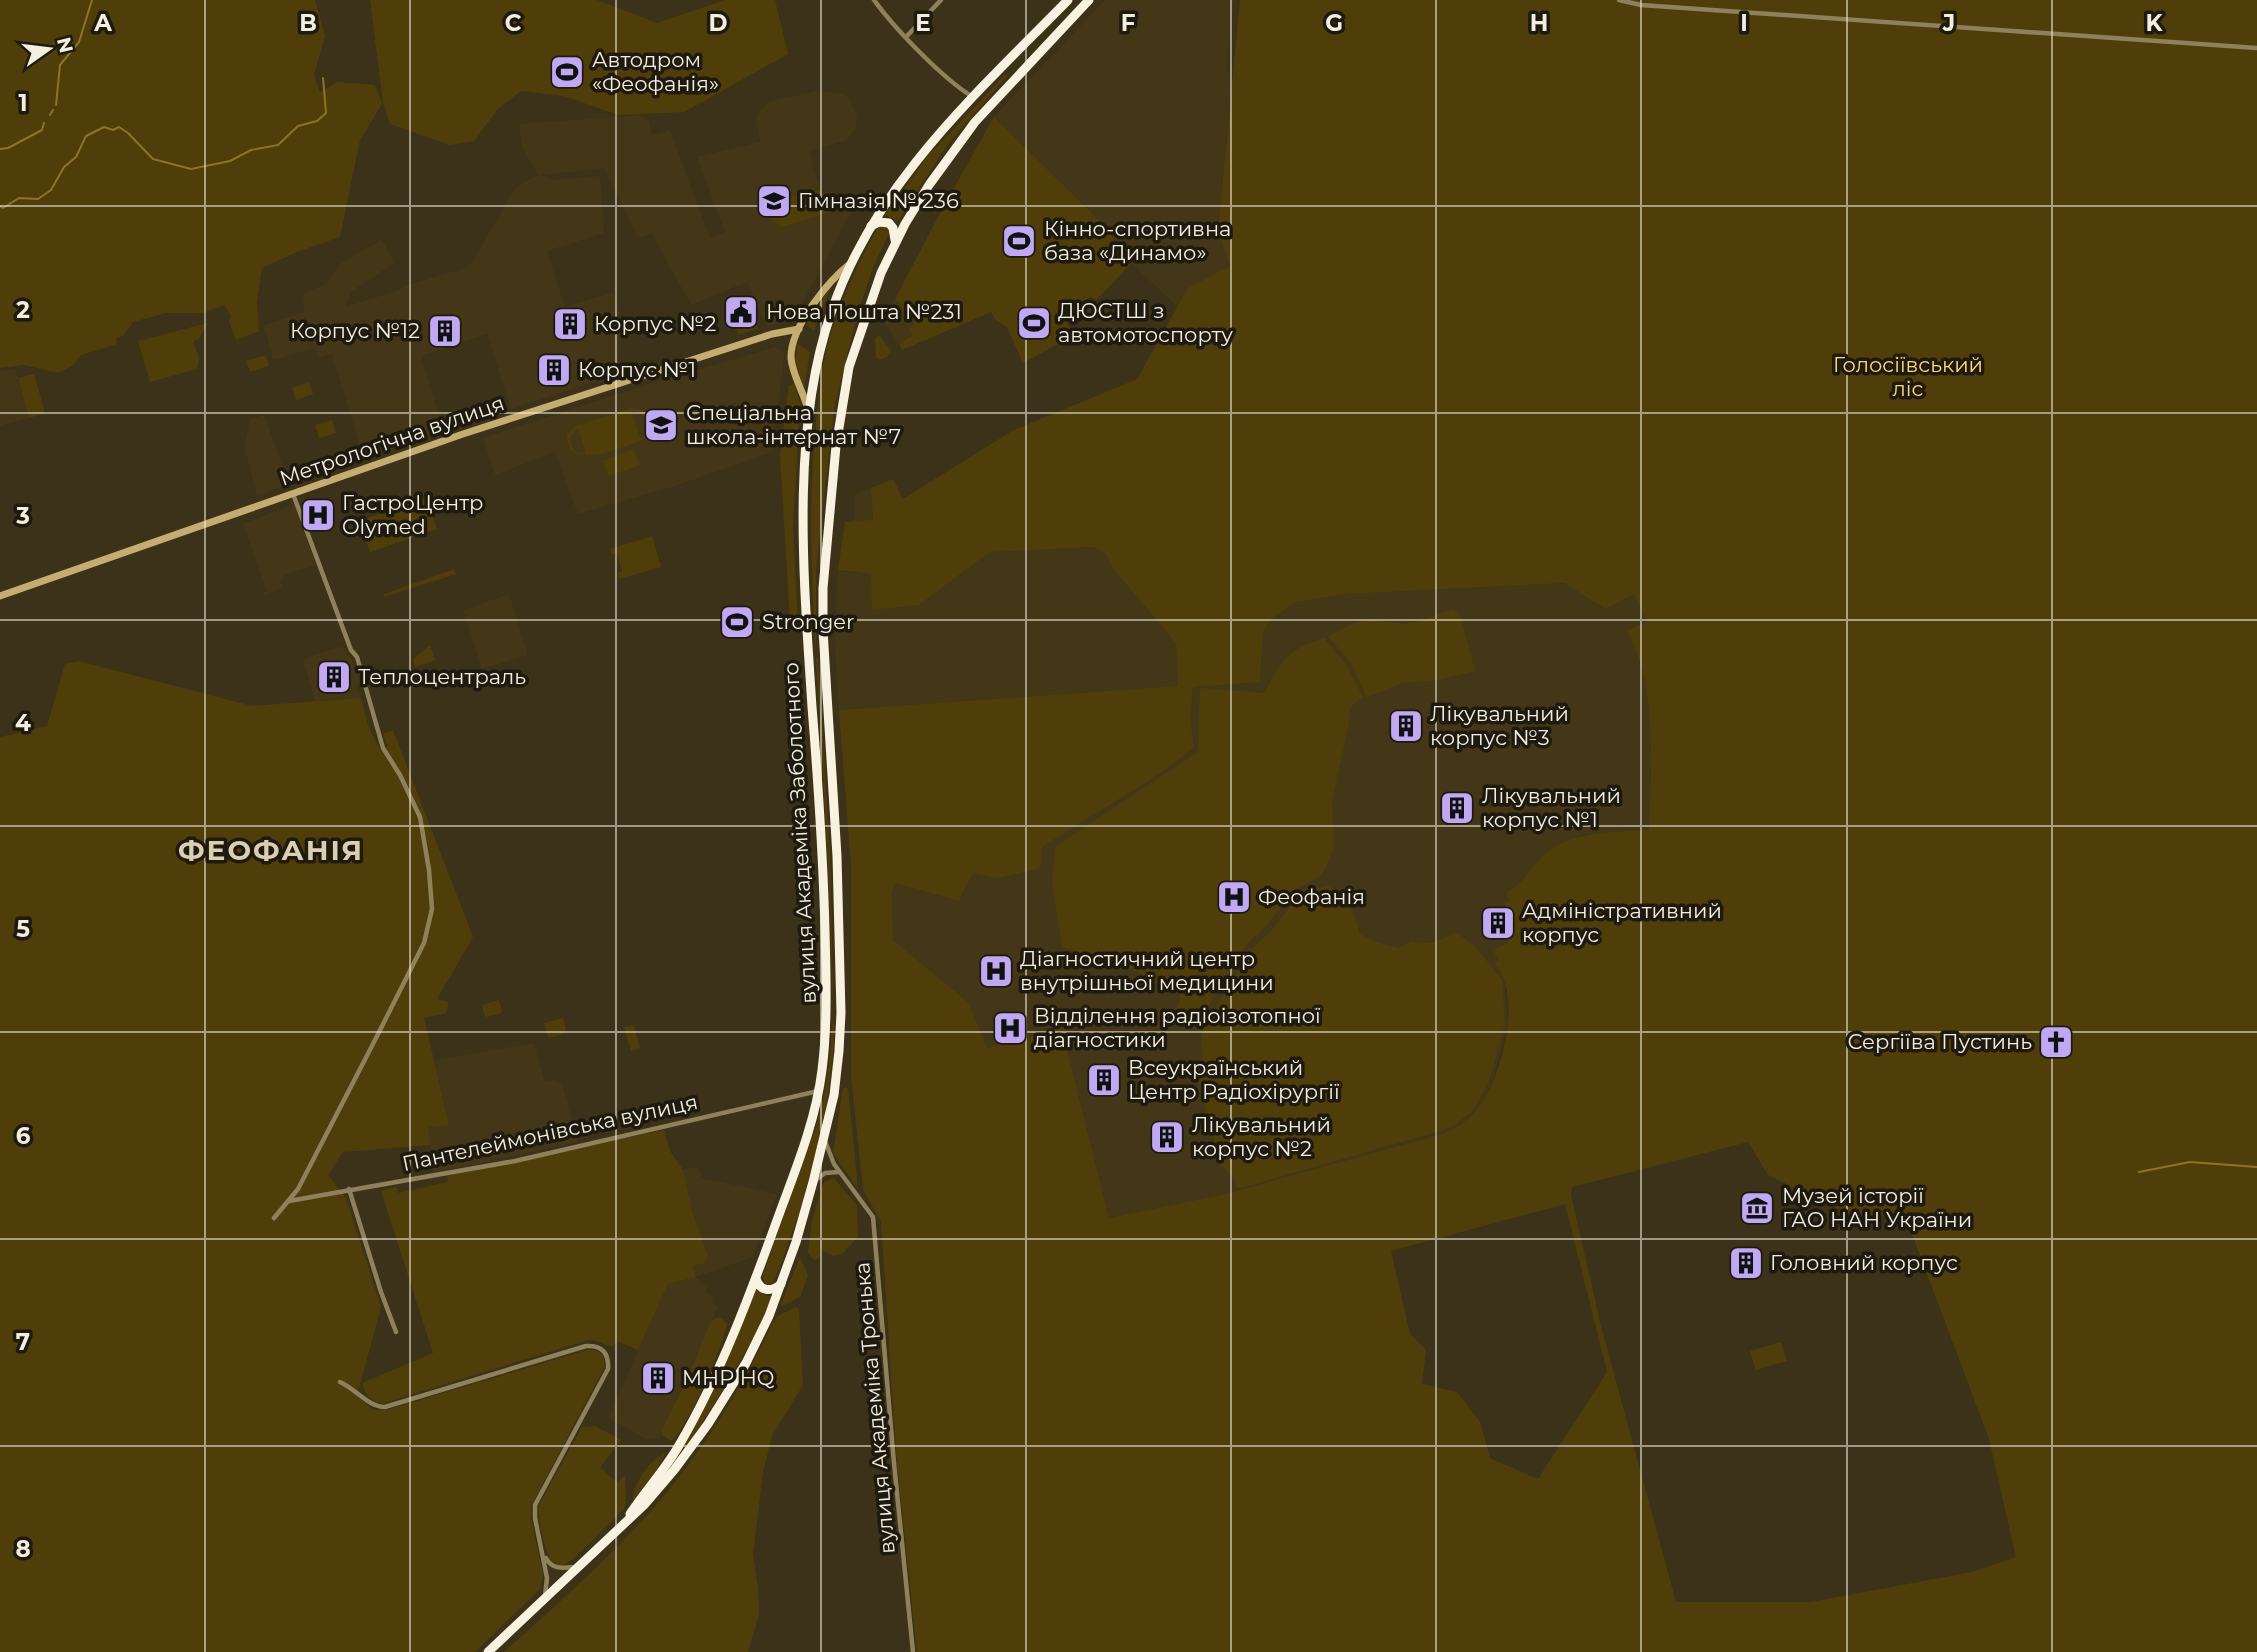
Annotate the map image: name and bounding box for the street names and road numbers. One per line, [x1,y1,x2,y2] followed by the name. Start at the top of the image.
[276,390,507,491] street label: Метрологічна вулиця
[778,662,821,1004] street label: вулиця Академіка Заболотного
[400,1089,700,1176] street label: Пантелеймонівська вулиця
[849,1261,900,1555] street label: вулиця Академіка Тронька

